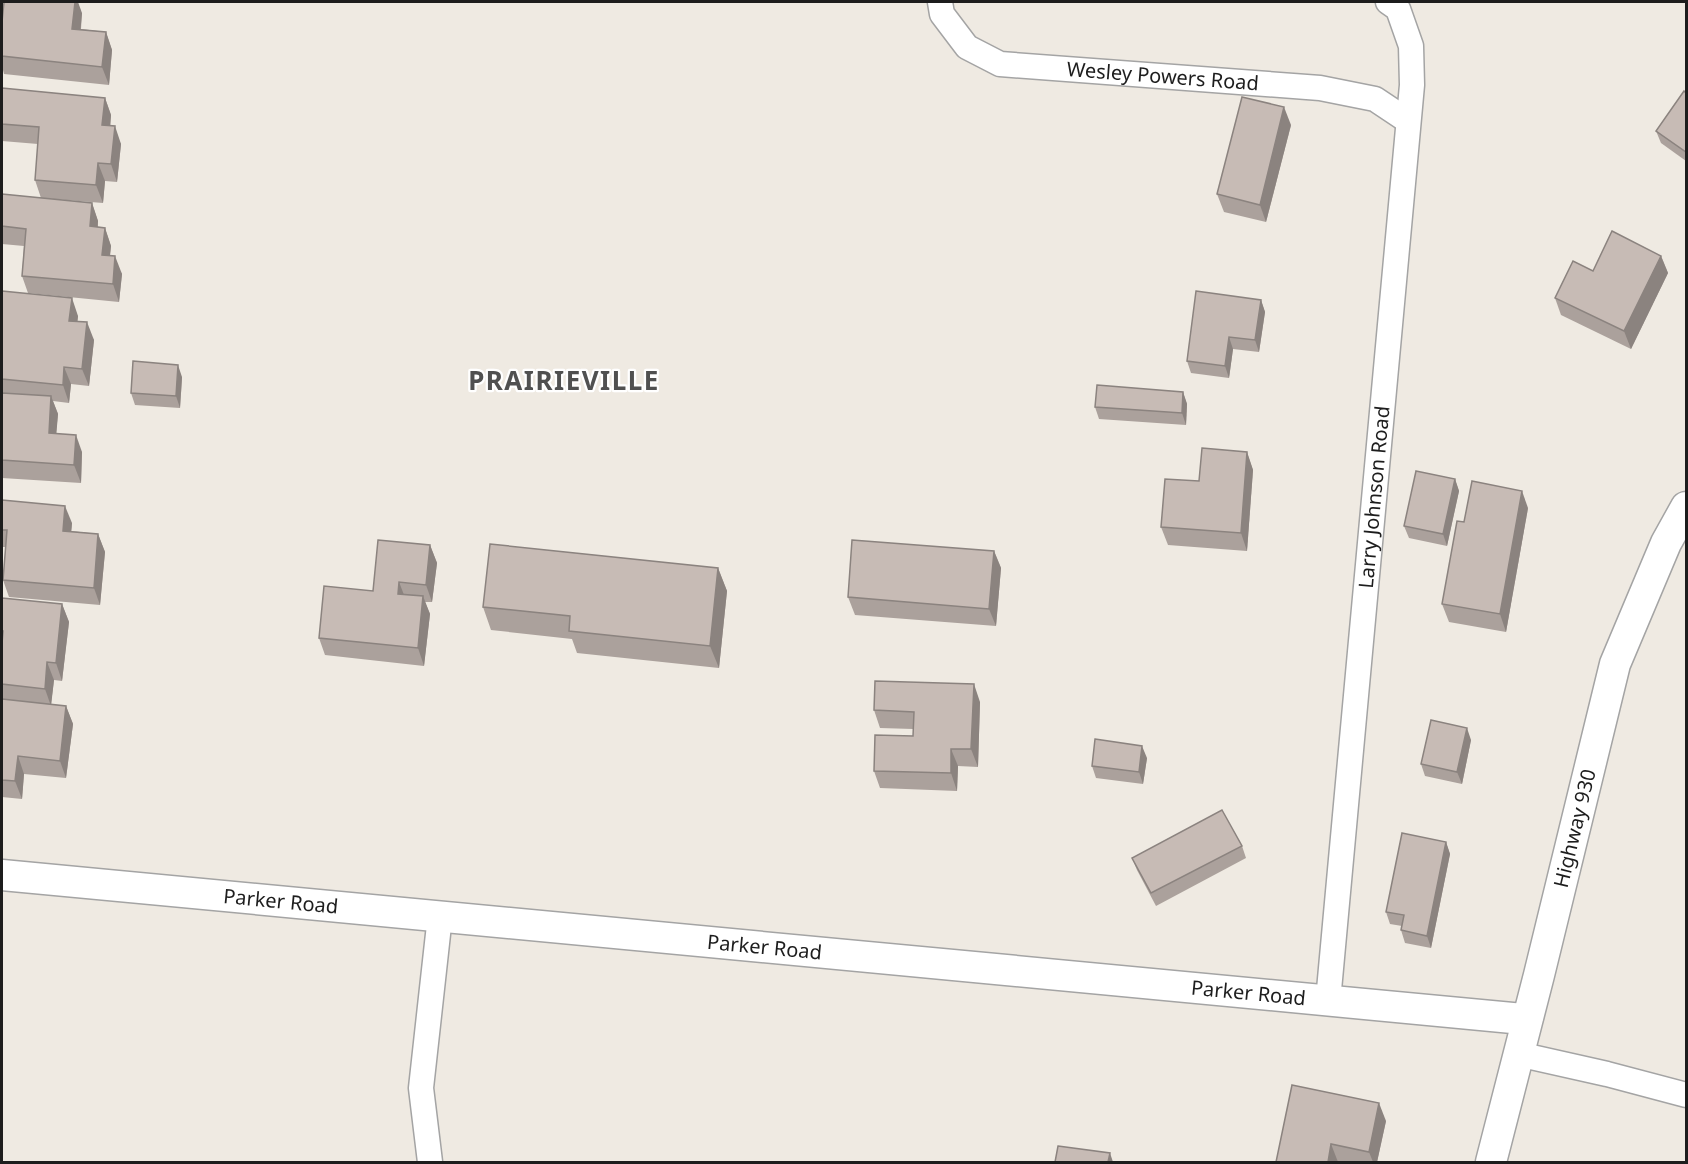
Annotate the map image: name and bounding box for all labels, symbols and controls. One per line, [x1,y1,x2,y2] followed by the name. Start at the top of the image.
[1066,55,1260,96] street label: Wesley Powers Road
[468,362,660,398] district label: PRAIRIEVILLE
[1352,405,1396,590] street label: Larry Johnson Road
[1547,766,1602,890] street label: Highway 930
[222,882,339,920] street label: Parker Road
[706,928,823,966] street label: Parker Road
[1190,974,1307,1011] street label: Parker Road

